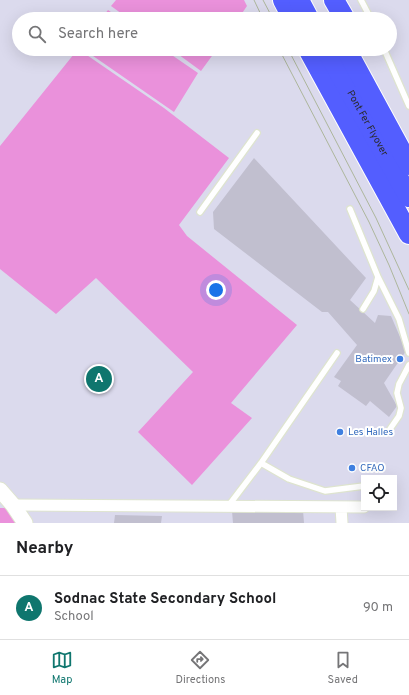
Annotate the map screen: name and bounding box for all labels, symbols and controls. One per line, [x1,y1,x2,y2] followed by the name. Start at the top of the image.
[12,12,397,56] search box
[26,23,48,45] icon: search
[58,25,138,44] text: Search here
[344,88,391,158] street label: Pont Fer Flyover
[206,280,226,300] your location
[355,353,392,366] place label: Batimex
[395,354,405,364] marker: Batimex
[86,364,112,394] pin: A
[348,426,393,439] place label: Les Halles
[335,427,345,437] marker: Les Halles
[360,462,385,475] place label: CFAO
[347,463,357,473] marker: CFAO
[361,475,397,511] map controls
[361,475,397,511] button: locate
[16,538,73,560] text: Nearby
[54,590,276,609] text: Sodnac State Secondary School
[24,600,34,616] text: A
[363,600,393,616] text: 90 m
[54,609,94,625] text: School
[51,649,73,687] tab: Map
[175,649,225,687] tab: Directions
[328,649,358,687] tab: Saved

